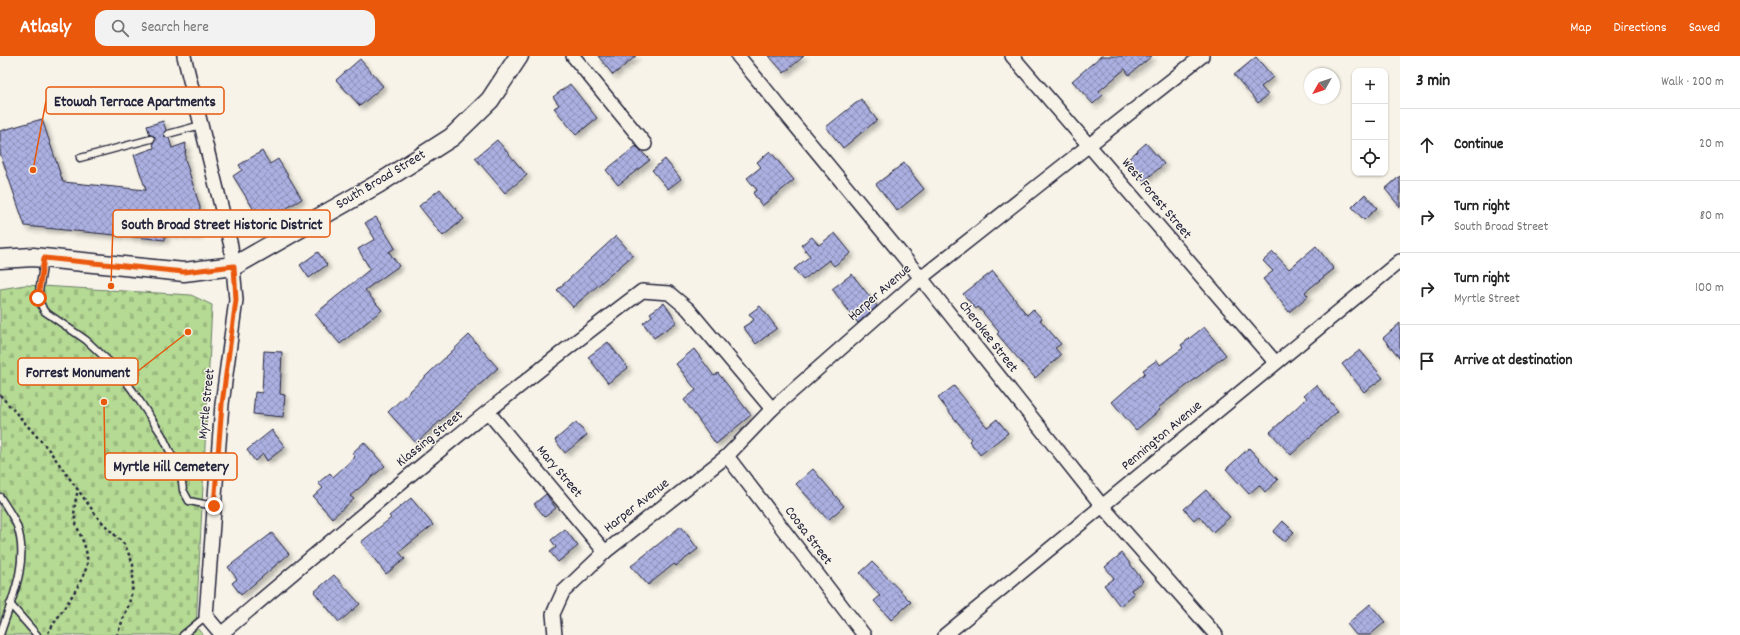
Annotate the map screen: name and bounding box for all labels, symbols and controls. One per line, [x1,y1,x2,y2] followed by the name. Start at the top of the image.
[95,10,375,46] search box
[20,15,71,42] text: Atlasly
[109,17,131,39] icon: search
[141,17,209,39] text: Search here
[1570,18,1592,38] text: Map
[1614,18,1667,38] text: Directions
[1689,18,1720,38] text: Saved
[1304,68,1340,104] north arrow
[1352,68,1388,176] map controls
[1352,68,1388,104] button: +
[1416,70,1450,94] text: 3 min
[1661,73,1724,92] text: Walk · 200 m
[46,87,224,114] callout: Etowah Terrace Apartments
[54,92,216,114] text: Etowah Terrace Apartments
[1352,104,1388,140] button: −
[1416,134,1438,156] icon: ahead
[1454,134,1503,156] text: Continue
[1699,135,1724,154] text: 20 m
[1352,140,1388,176] button: locate
[332,145,430,215] street label: South Broad Street
[1116,154,1196,244] street label: West Forest Street
[1454,196,1510,218] text: Turn right
[1416,206,1438,228] icon: right
[1700,207,1724,226] text: 80 m
[113,210,330,237] callout: South Broad Street Historic District
[121,215,323,237] text: South Broad Street Historic District
[1454,218,1548,237] text: South Broad Street
[844,260,916,326] street label: Harper Avenue
[1454,268,1510,290] text: Turn right
[1416,278,1438,300] icon: right
[1695,279,1724,298] text: 100 m
[29,289,47,307] route start
[1454,290,1520,309] text: Myrtle Street
[954,297,1022,377] street label: Cherokee Street
[1416,350,1438,372] icon: arrive
[1454,350,1572,372] text: Arrive at destination
[18,358,138,385] callout: Forrest Monument
[26,363,131,385] text: Forrest Monument
[193,368,221,440] street label: Myrtle Street
[1117,396,1207,476] street label: Pennington Avenue
[392,406,468,472] street label: Klassing Street
[531,441,587,503] street label: Mary Street
[105,453,237,480] callout: Myrtle Hill Cemetery
[113,457,230,479] text: Myrtle Hill Cemetery
[600,474,674,538] street label: Harper Avenue
[205,497,223,515] route end
[779,502,837,570] street label: Coosa Street

